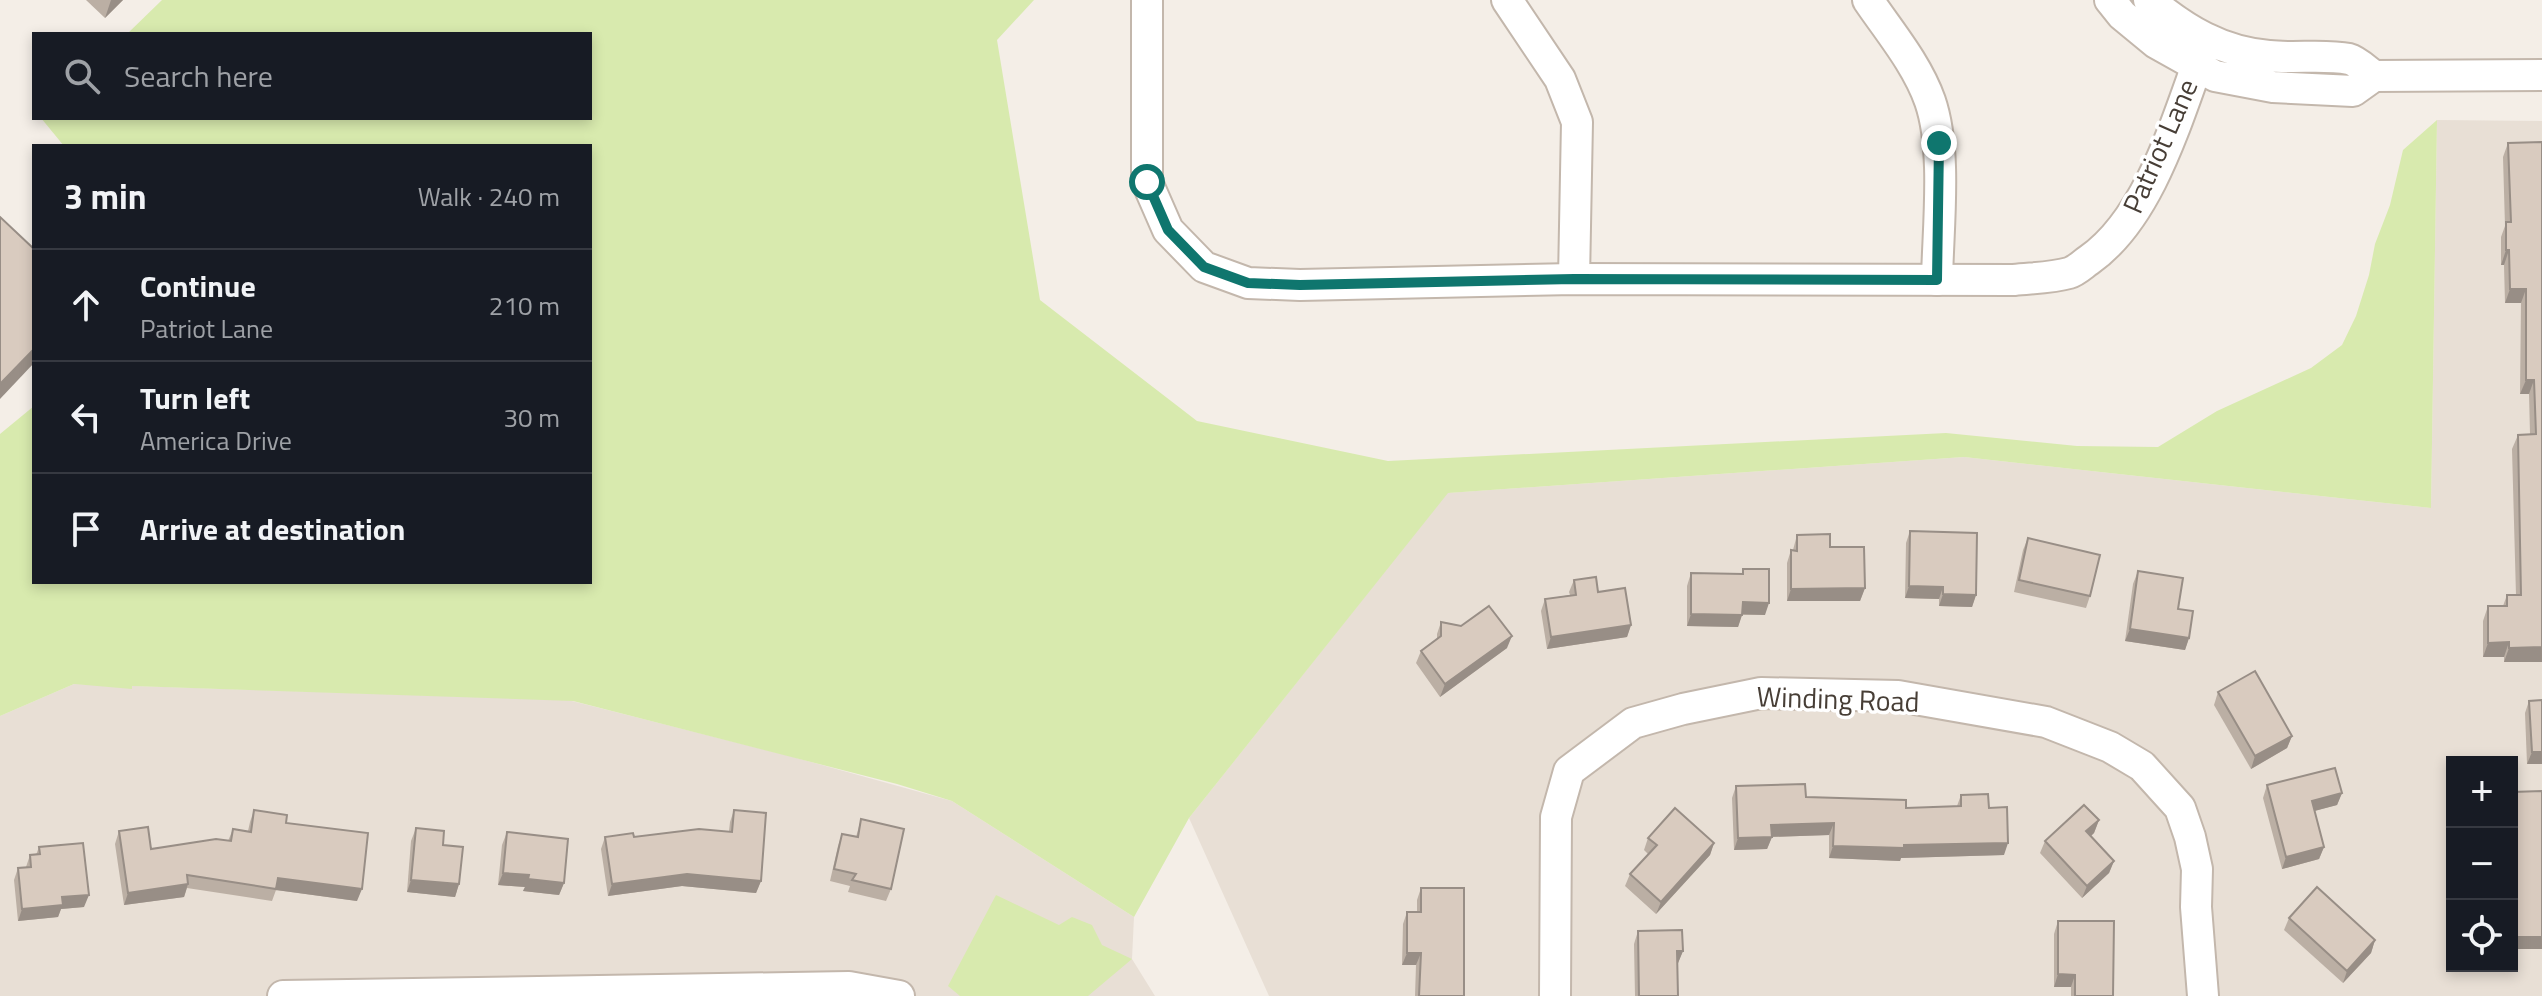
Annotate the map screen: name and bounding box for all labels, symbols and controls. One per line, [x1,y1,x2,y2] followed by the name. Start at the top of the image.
[32,32,592,120] search box
[124,53,273,99] text: Search here
[60,54,104,98] icon: search
[2111,72,2208,220] street label: Patriot Lane
[1921,125,1957,161] route end
[1129,164,1165,200] route start
[64,170,147,222] text: 3 min
[418,177,560,216] text: Walk · 240 m
[140,263,256,309] text: Continue
[64,283,108,327] icon: ahead
[489,286,560,325] text: 210 m
[140,309,273,348] text: Patriot Lane
[140,375,250,421] text: Turn left
[64,395,108,439] icon: left
[503,398,560,437] text: 30 m
[140,421,292,460] text: America Drive
[140,506,405,552] text: Arrive at destination
[64,507,108,551] icon: arrive
[1756,674,1920,723] street label: Winding Road
[2446,756,2518,972] map controls
[2446,756,2518,828] button: +
[2446,828,2518,900] button: −
[2446,900,2518,972] button: locate

